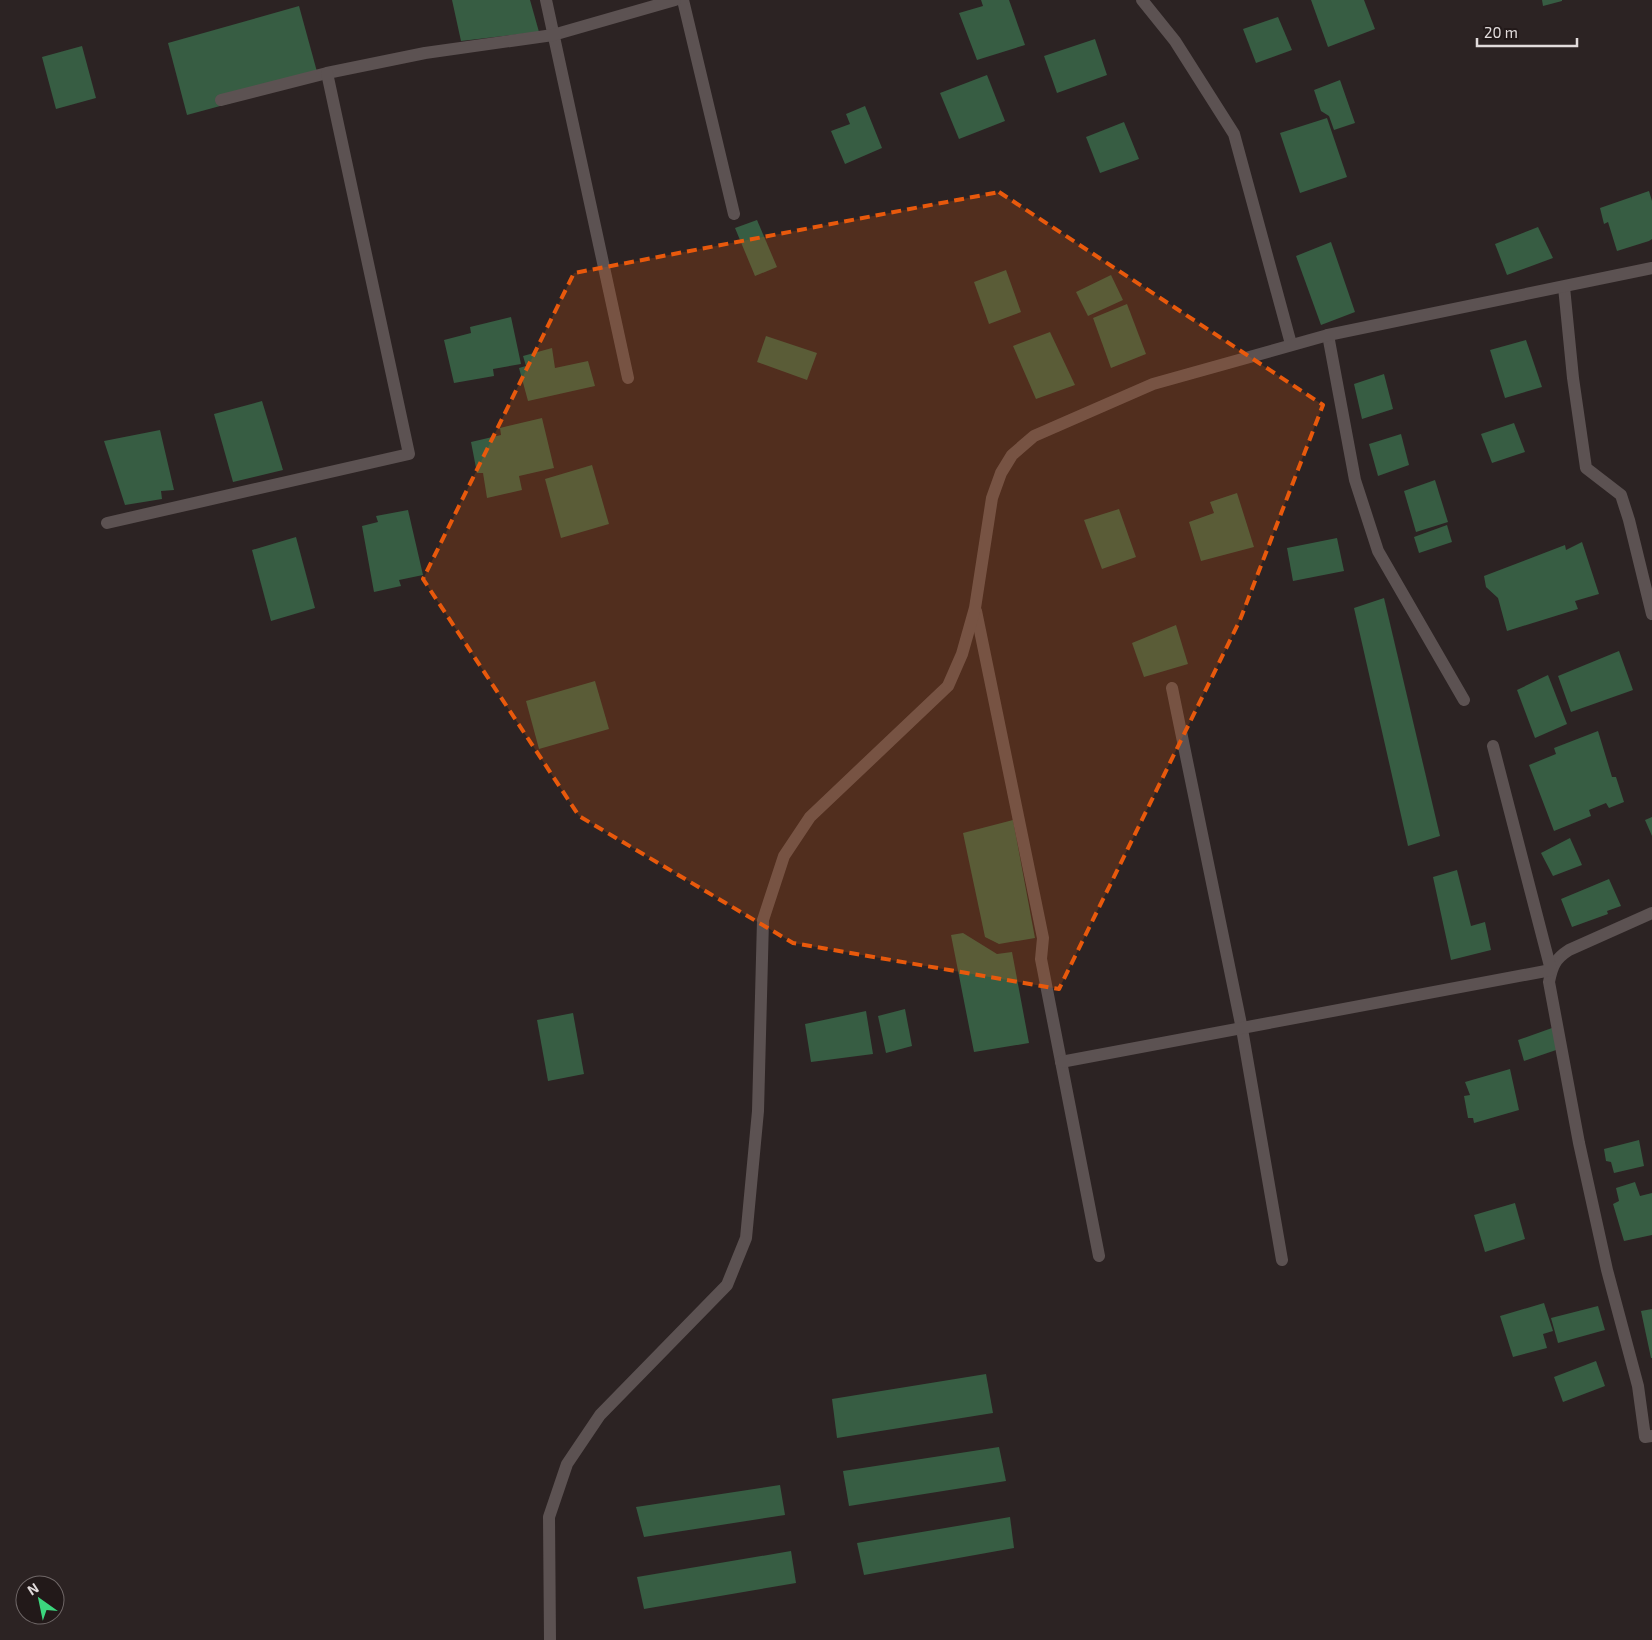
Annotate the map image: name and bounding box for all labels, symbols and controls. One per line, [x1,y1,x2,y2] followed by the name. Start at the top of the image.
[1477,15,1577,47] scale bar
[1484,23,1518,41] text: 20 m
[15,1575,65,1625] north arrow
[24,1579,42,1599] text: N

